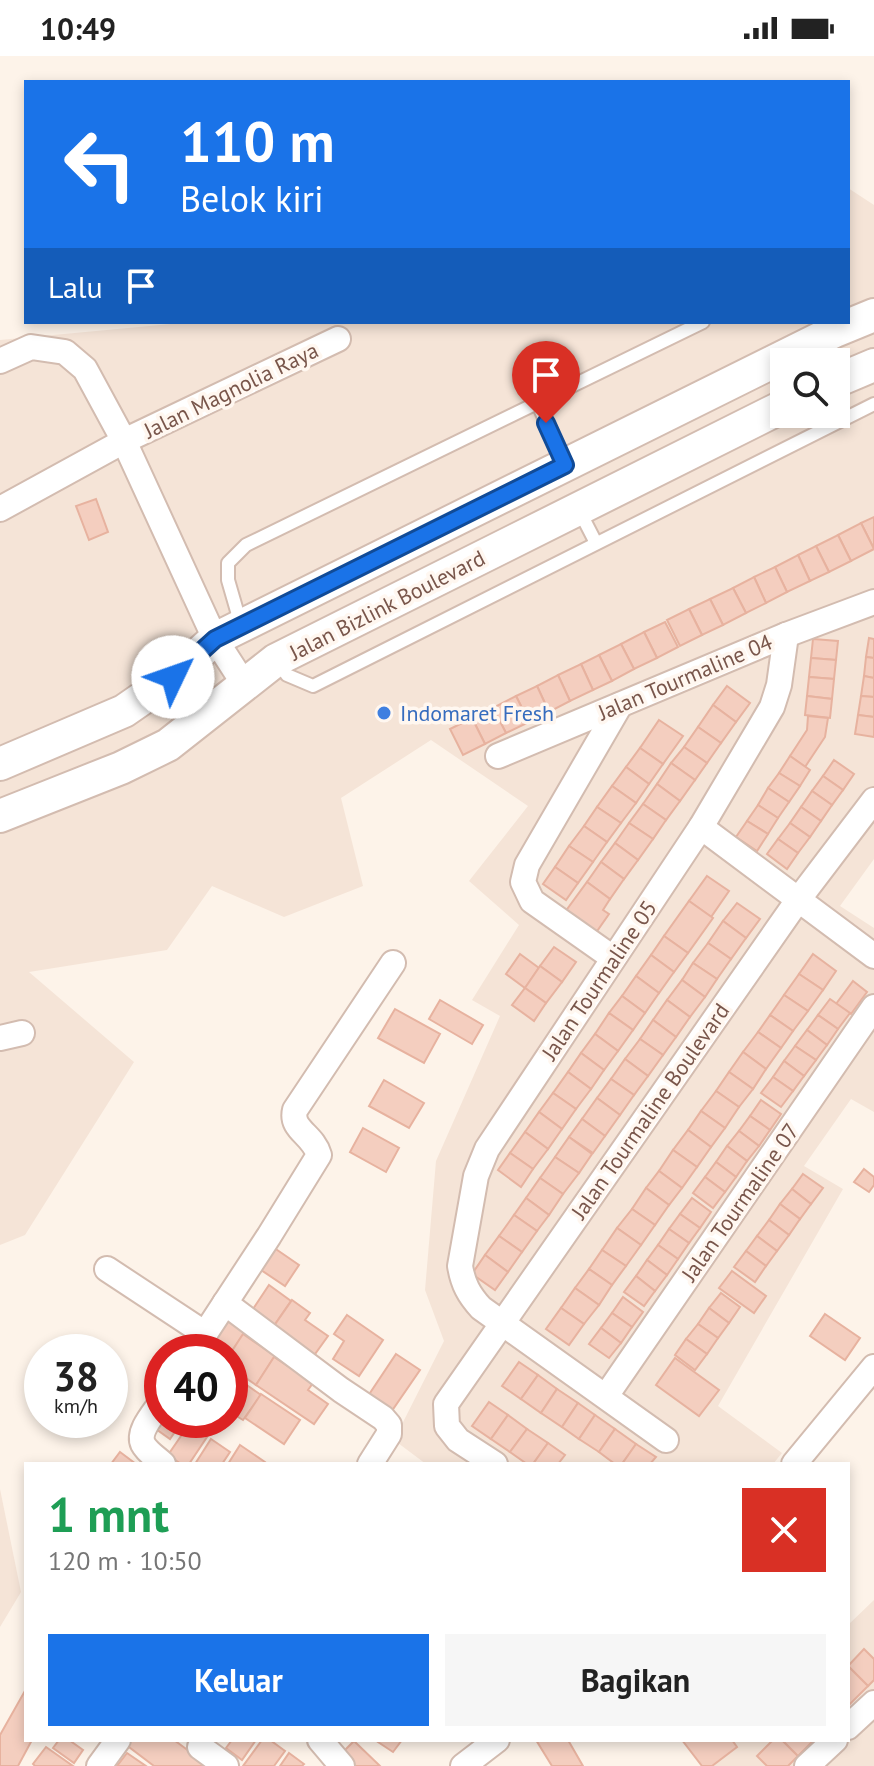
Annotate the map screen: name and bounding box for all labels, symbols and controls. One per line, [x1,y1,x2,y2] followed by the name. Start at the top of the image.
[40,9,116,48] text: 10:49
[180,105,335,177] text: 110 m
[48,112,152,216] icon: left
[180,175,324,222] text: Belok kiri
[119,264,163,308] icon: arrive
[48,267,103,306] text: Lalu
[138,336,323,445] street label: Jalan Magnolia Raya
[512,341,580,423] pin
[770,348,850,428] map controls
[770,348,850,428] button: search
[524,353,568,397] icon: arrive
[284,544,489,667] street label: Jalan Bizlink Boulevard
[593,628,776,727] street label: Jalan Tourmaline 04
[131,635,215,719] position arrow
[400,699,554,727] place label: Indomaret Fresh
[375,704,393,722] marker: Indomaret Fresh
[535,895,663,1066] street label: Jalan Tourmaline 05
[564,998,735,1225] street label: Jalan Tourmaline Boulevard
[674,1118,805,1287] street label: Jalan Tourmaline 07
[144,1334,248,1438] speed limit sign: 40
[53,1350,99,1402] text: 38
[54,1393,98,1419] text: km/h
[48,1483,169,1545] text: 1 mnt
[742,1488,826,1572] button: close
[48,1544,202,1577] text: 120 m · 10:50
[48,1634,429,1726] button: Keluar
[445,1634,826,1726] button: Bagikan

